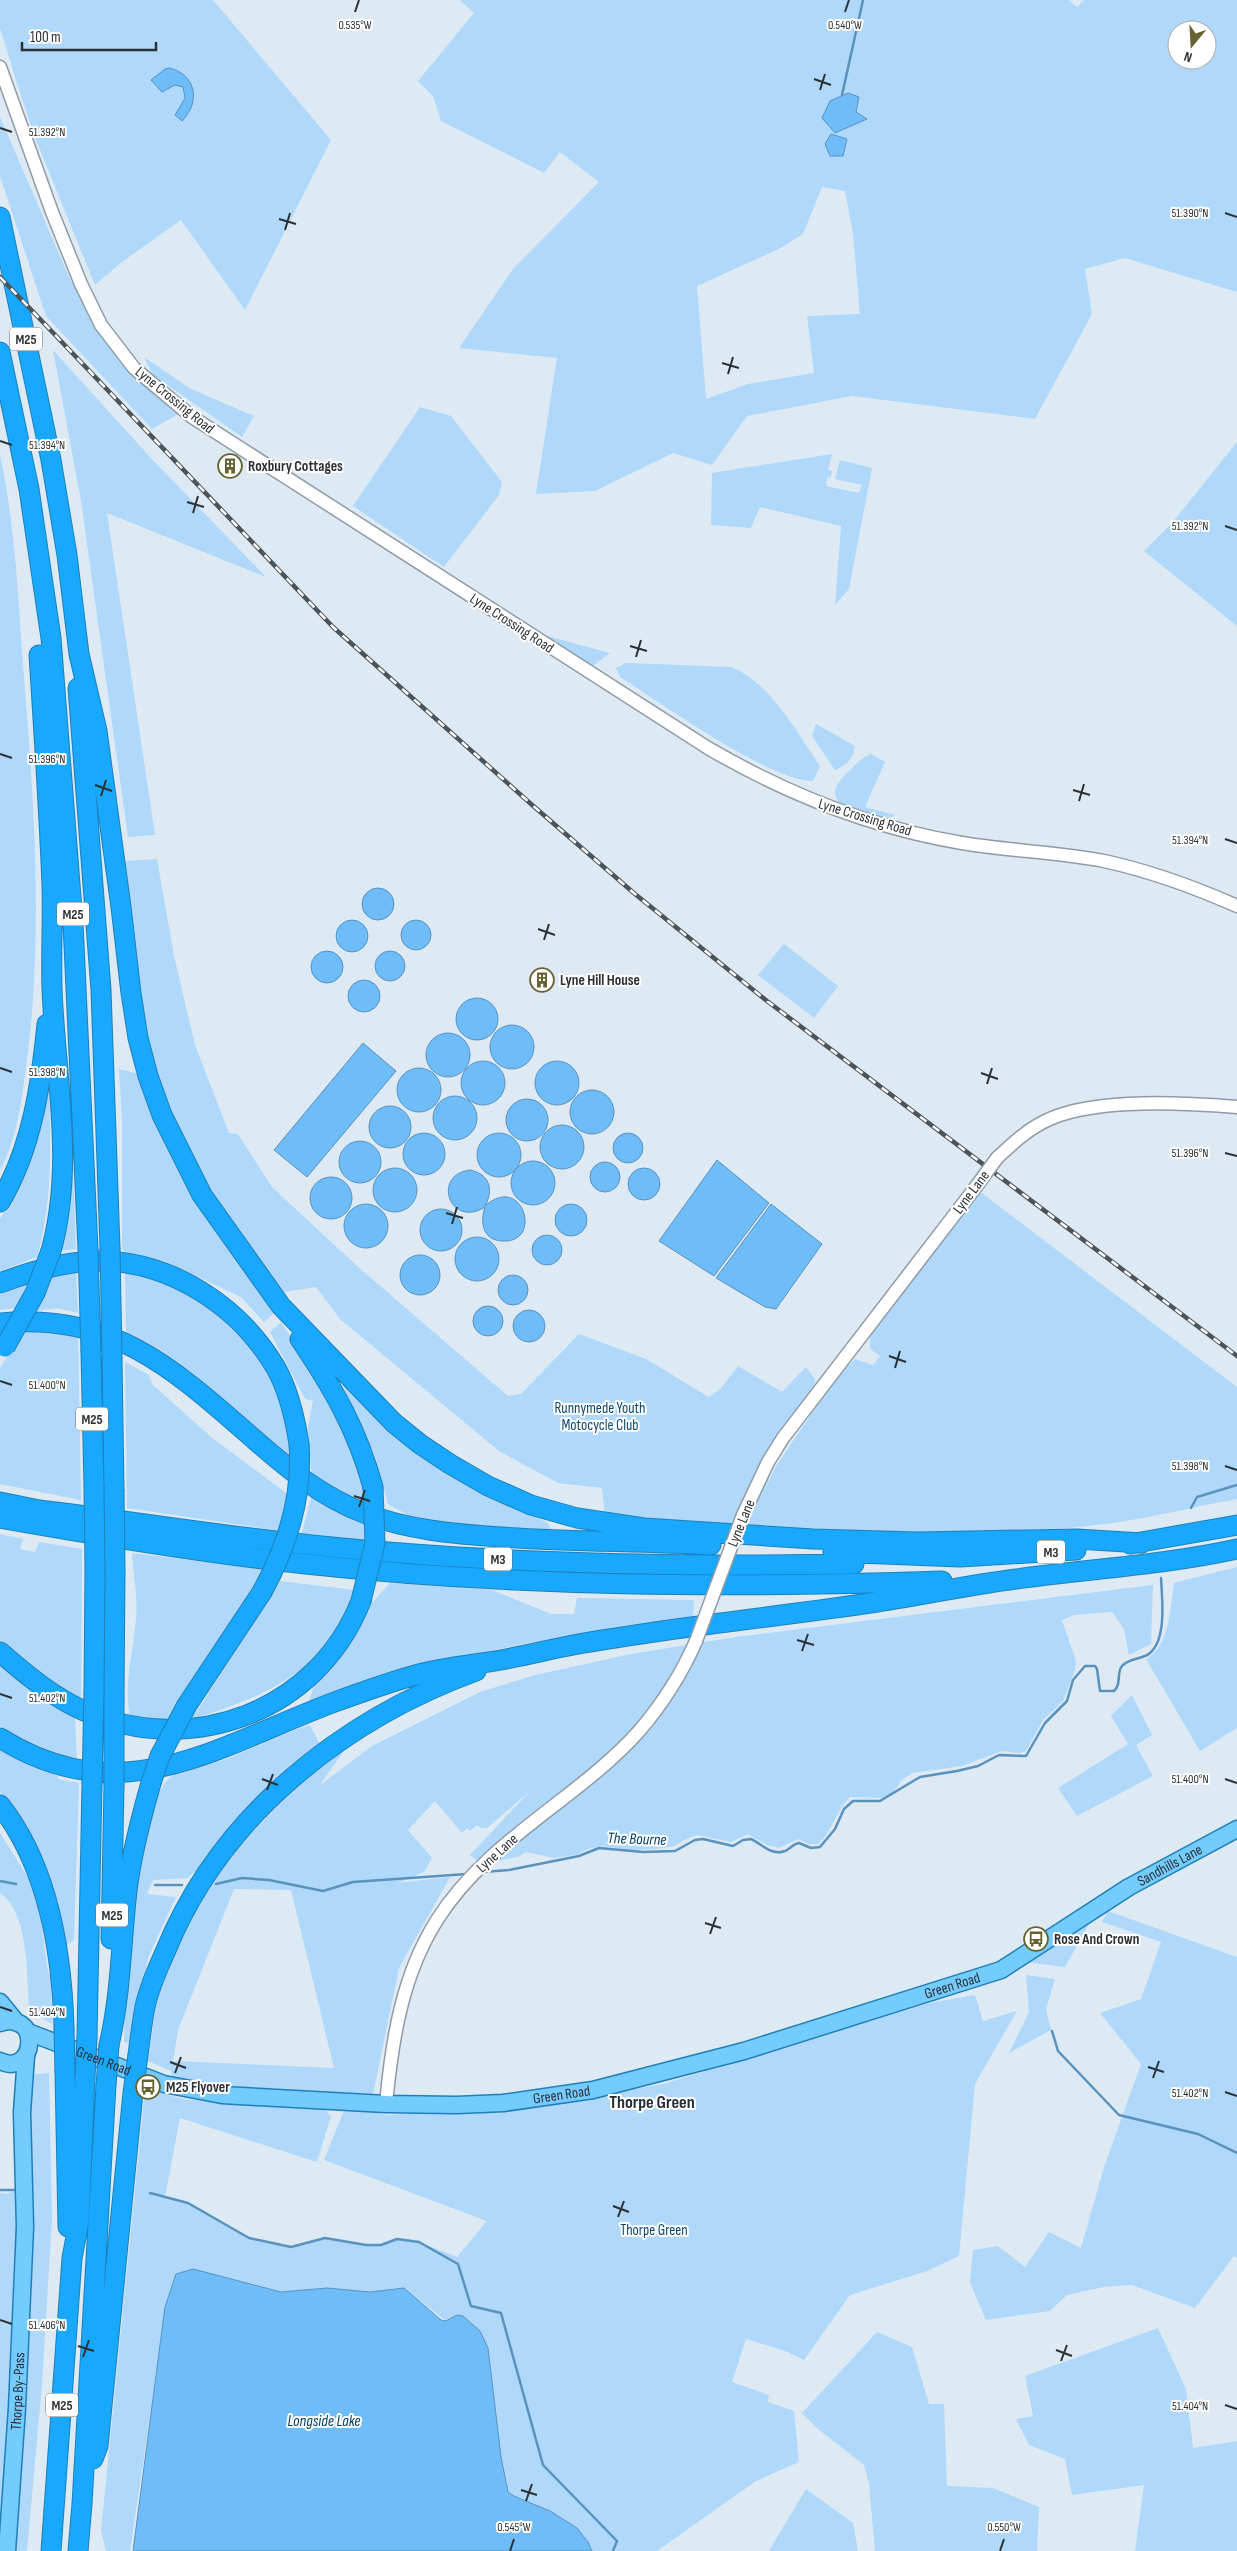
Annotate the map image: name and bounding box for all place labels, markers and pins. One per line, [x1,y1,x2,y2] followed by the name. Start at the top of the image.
[217,453,243,479] building icon: Roxbury Cottages
[248,457,343,476] place label: Roxbury Cottages
[529,967,555,993] building icon: Lyne Hill House
[560,971,640,990] place label: Lyne Hill House
[1023,1926,1049,1952] bus stop icon: Rose And Crown
[1054,1930,1139,1949] place label: Rose And Crown
[135,2074,161,2100] bus stop icon: M25 Flyover
[166,2078,230,2097] place label: M25 Flyover

